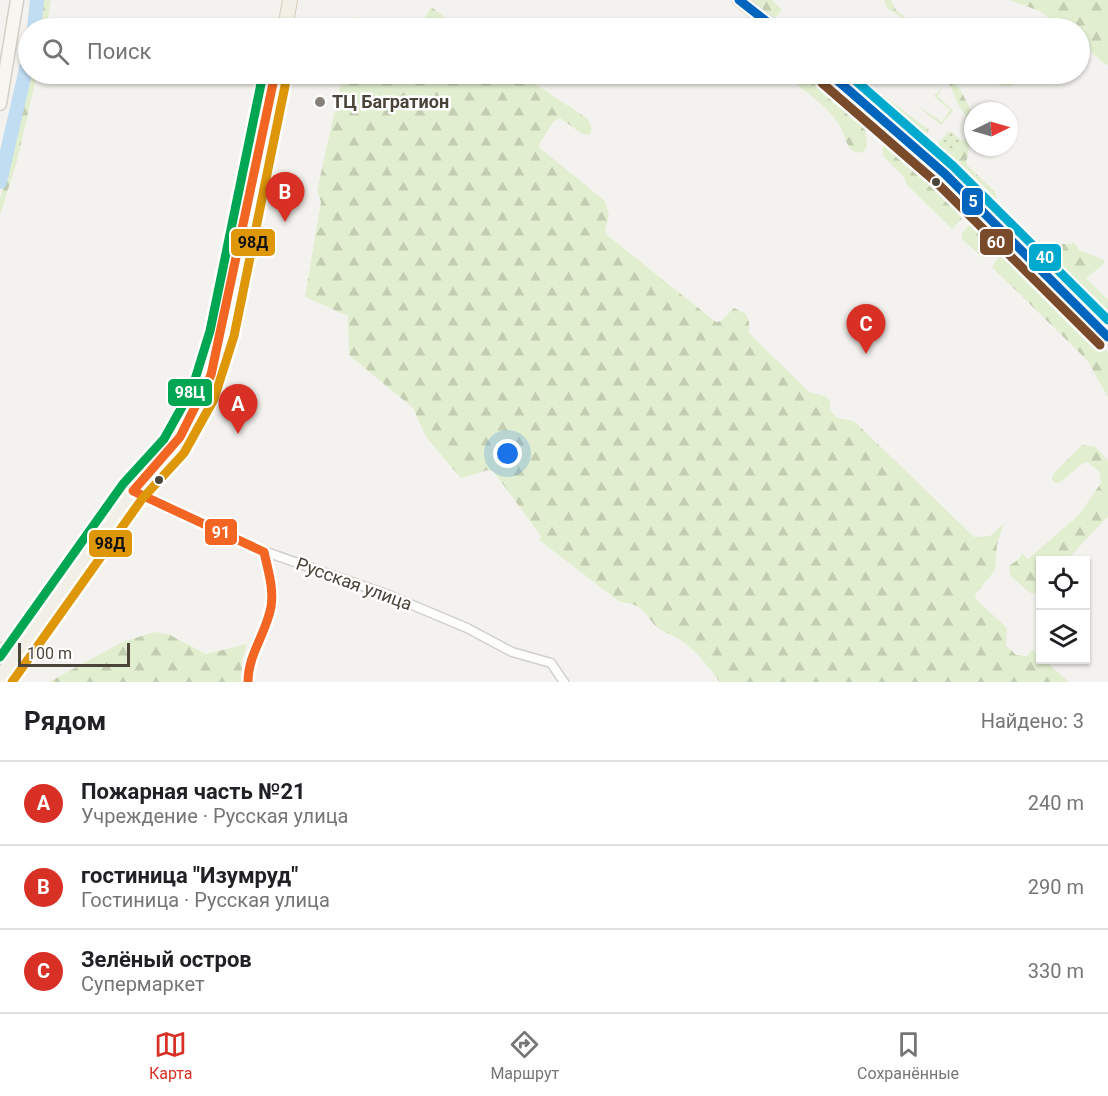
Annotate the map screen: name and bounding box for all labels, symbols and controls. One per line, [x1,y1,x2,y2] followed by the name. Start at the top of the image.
[18,18,1090,84] search box
[39,35,72,68] icon: search
[87,39,151,64] text: Поиск
[332,91,449,112] place label: ТЦ Багратион
[313,95,327,109] marker: ТЦ Багратион
[964,102,1018,156] north arrow
[266,172,304,222] pin: B
[930,176,942,188] unlabelled marker
[961,187,984,216] line badge: 5
[968,192,978,211] text: 5
[230,228,276,257] line badge: 98Д
[979,228,1014,256] line badge: 60
[238,233,268,252] text: 98Д
[987,233,1005,252] text: 60
[1028,243,1062,272] line badge: 40
[1036,248,1054,267] text: 40
[846,304,886,354] pin: C
[167,378,213,407] line badge: 98Ц
[175,383,205,402] text: 98Ц
[218,384,258,434] pin: A
[493,439,522,468] your location
[153,474,165,486] unlabelled marker
[204,518,238,546] line badge: 91
[212,523,230,542] text: 91
[88,529,133,558] line badge: 98Д
[95,534,125,553] text: 98Д
[293,553,415,614] street label: Русская улица
[1036,556,1090,664] map controls
[1036,556,1090,610] button: locate
[1036,610,1090,664] button: layers
[18,640,130,668] scale bar
[27,644,72,663] text: 100 m
[24,706,106,736] text: Рядом
[981,709,1084,733] text: Найдено: 3
[81,779,306,804] text: Пожарная часть №21
[37,791,50,815] text: A
[1028,791,1084,815] text: 240 m
[81,804,348,828] text: Учреждение · Русская улица
[81,863,298,888] text: гостиница "Изумруд"
[37,875,50,899] text: B
[1028,875,1084,899] text: 290 m
[81,888,330,912] text: Гостиница · Русская улица
[81,947,252,972] text: Зелёный остров
[37,959,50,983] text: C
[1028,959,1084,983] text: 330 m
[81,972,205,996] text: Супермаркет
[149,1028,193,1083] tab: Карта
[490,1028,559,1083] tab: Маршрут
[857,1028,959,1083] tab: Сохранённые

